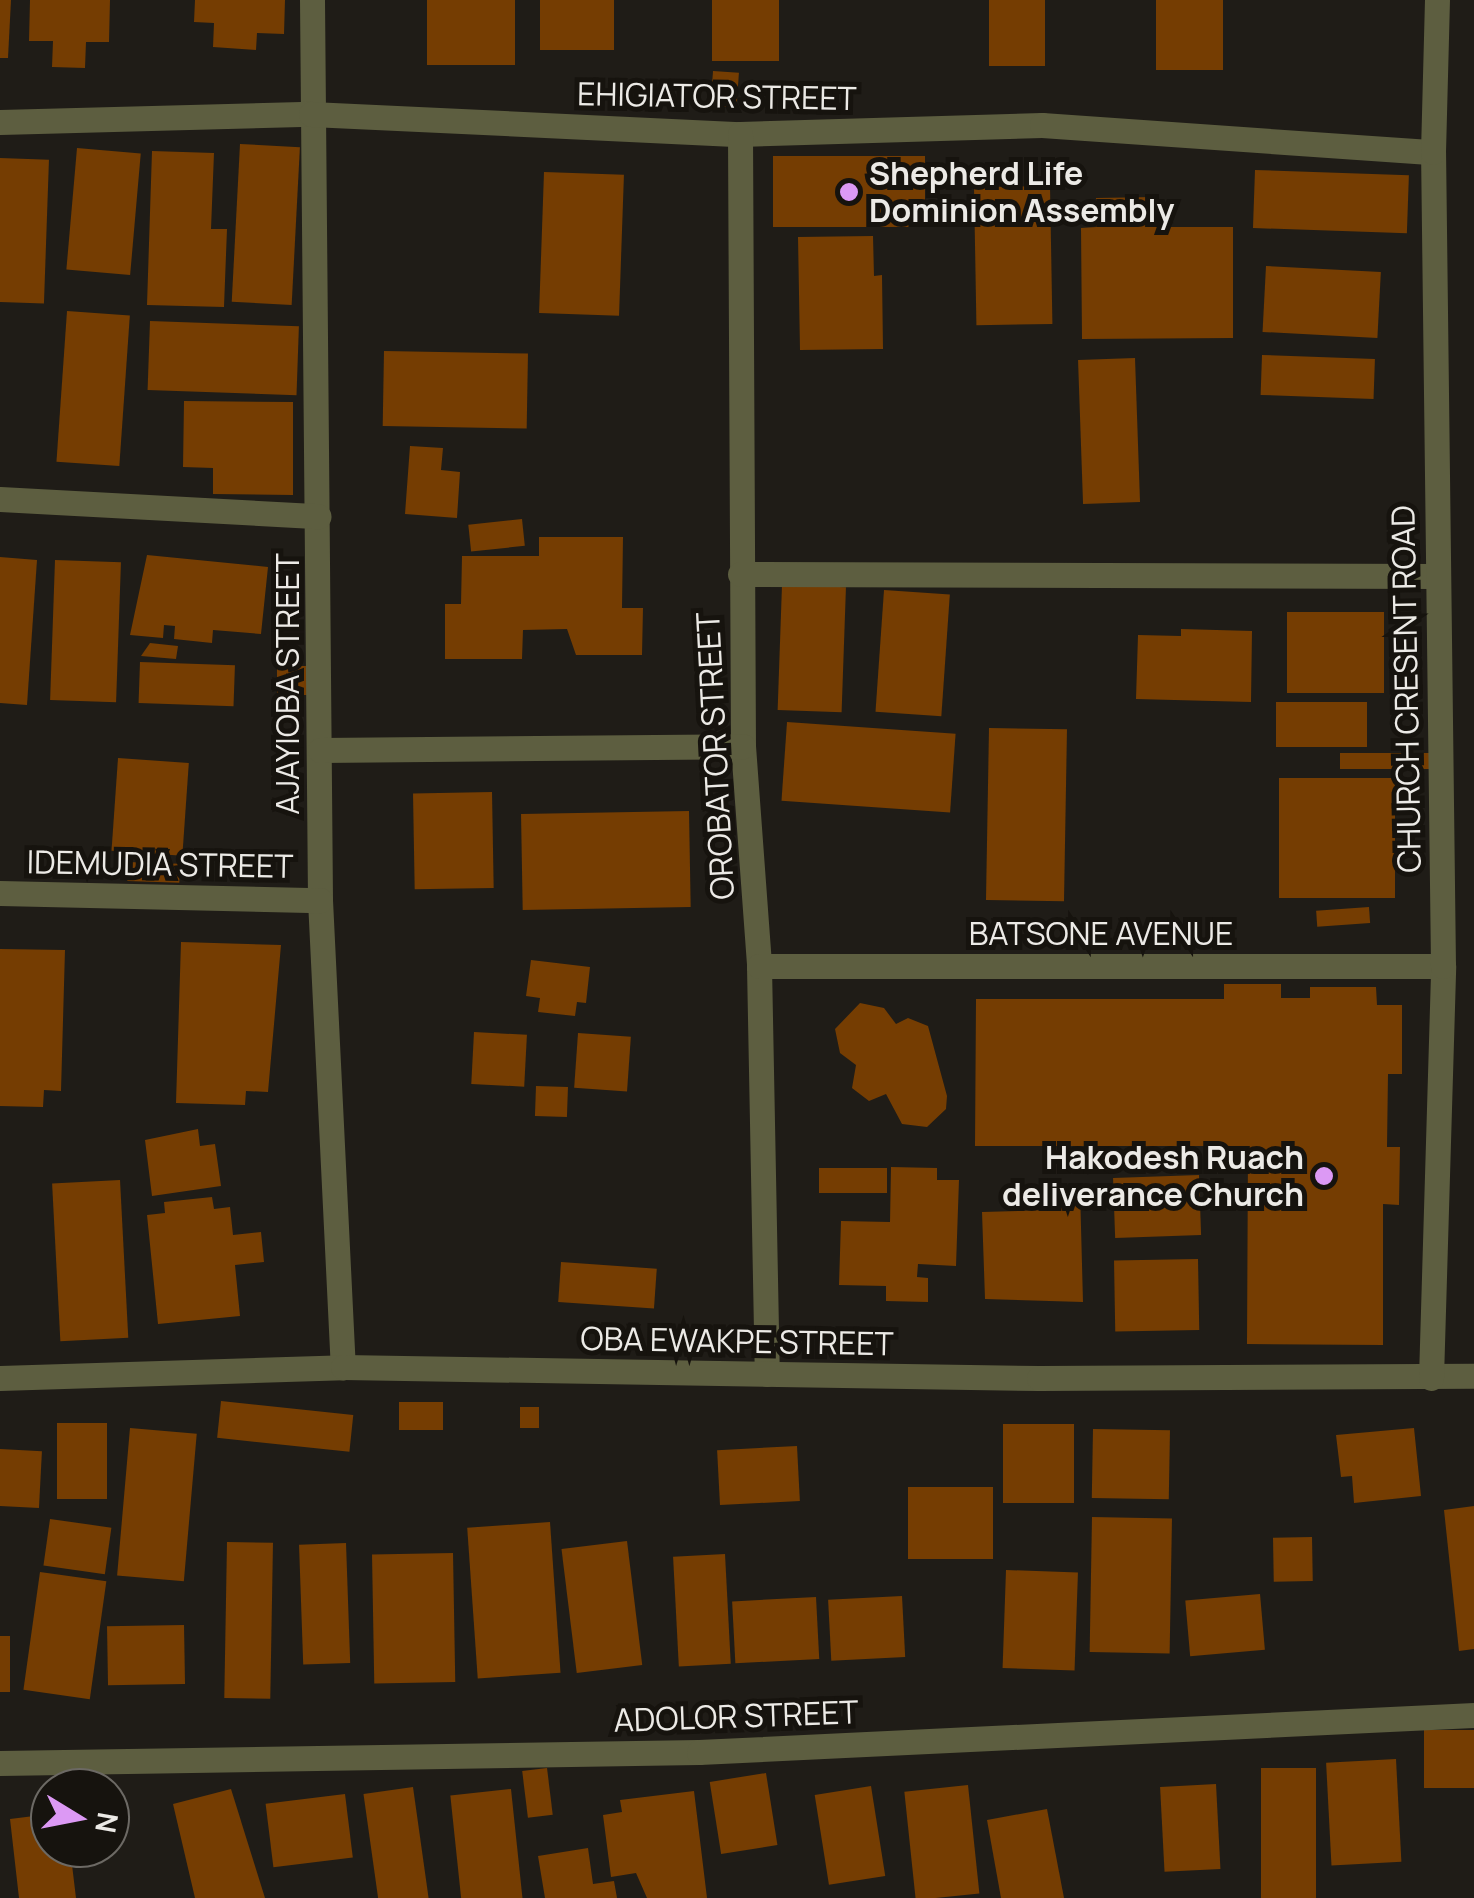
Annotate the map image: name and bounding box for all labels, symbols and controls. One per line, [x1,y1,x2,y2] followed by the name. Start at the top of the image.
[577,74,857,118] street label: EHIGIATOR STREET
[869,155,1174,230] place label: Shepherd Life Dominion Assembly
[838,181,860,203] marker: Shepherd Life Dominion Assembly
[1384,504,1428,874] street label: CHURCH CRESENT ROAD
[268,553,306,815] street label: AJAYIOBA STREET
[688,611,742,901] street label: OROBATOR STREET
[26,842,294,886] street label: IDEMUDIA STREET
[969,914,1233,952] street label: BATSONE AVENUE
[1002,1139,1304,1214] place label: Hakodesh Ruach deliverance Church
[1313,1165,1335,1187] marker: Hakodesh Ruach deliverance Church
[580,1319,894,1363] street label: OBA EWAKPE STREET
[613,1693,859,1739] street label: ADOLOR STREET
[30,1768,130,1868] north arrow
[87,1810,128,1836] text: N

